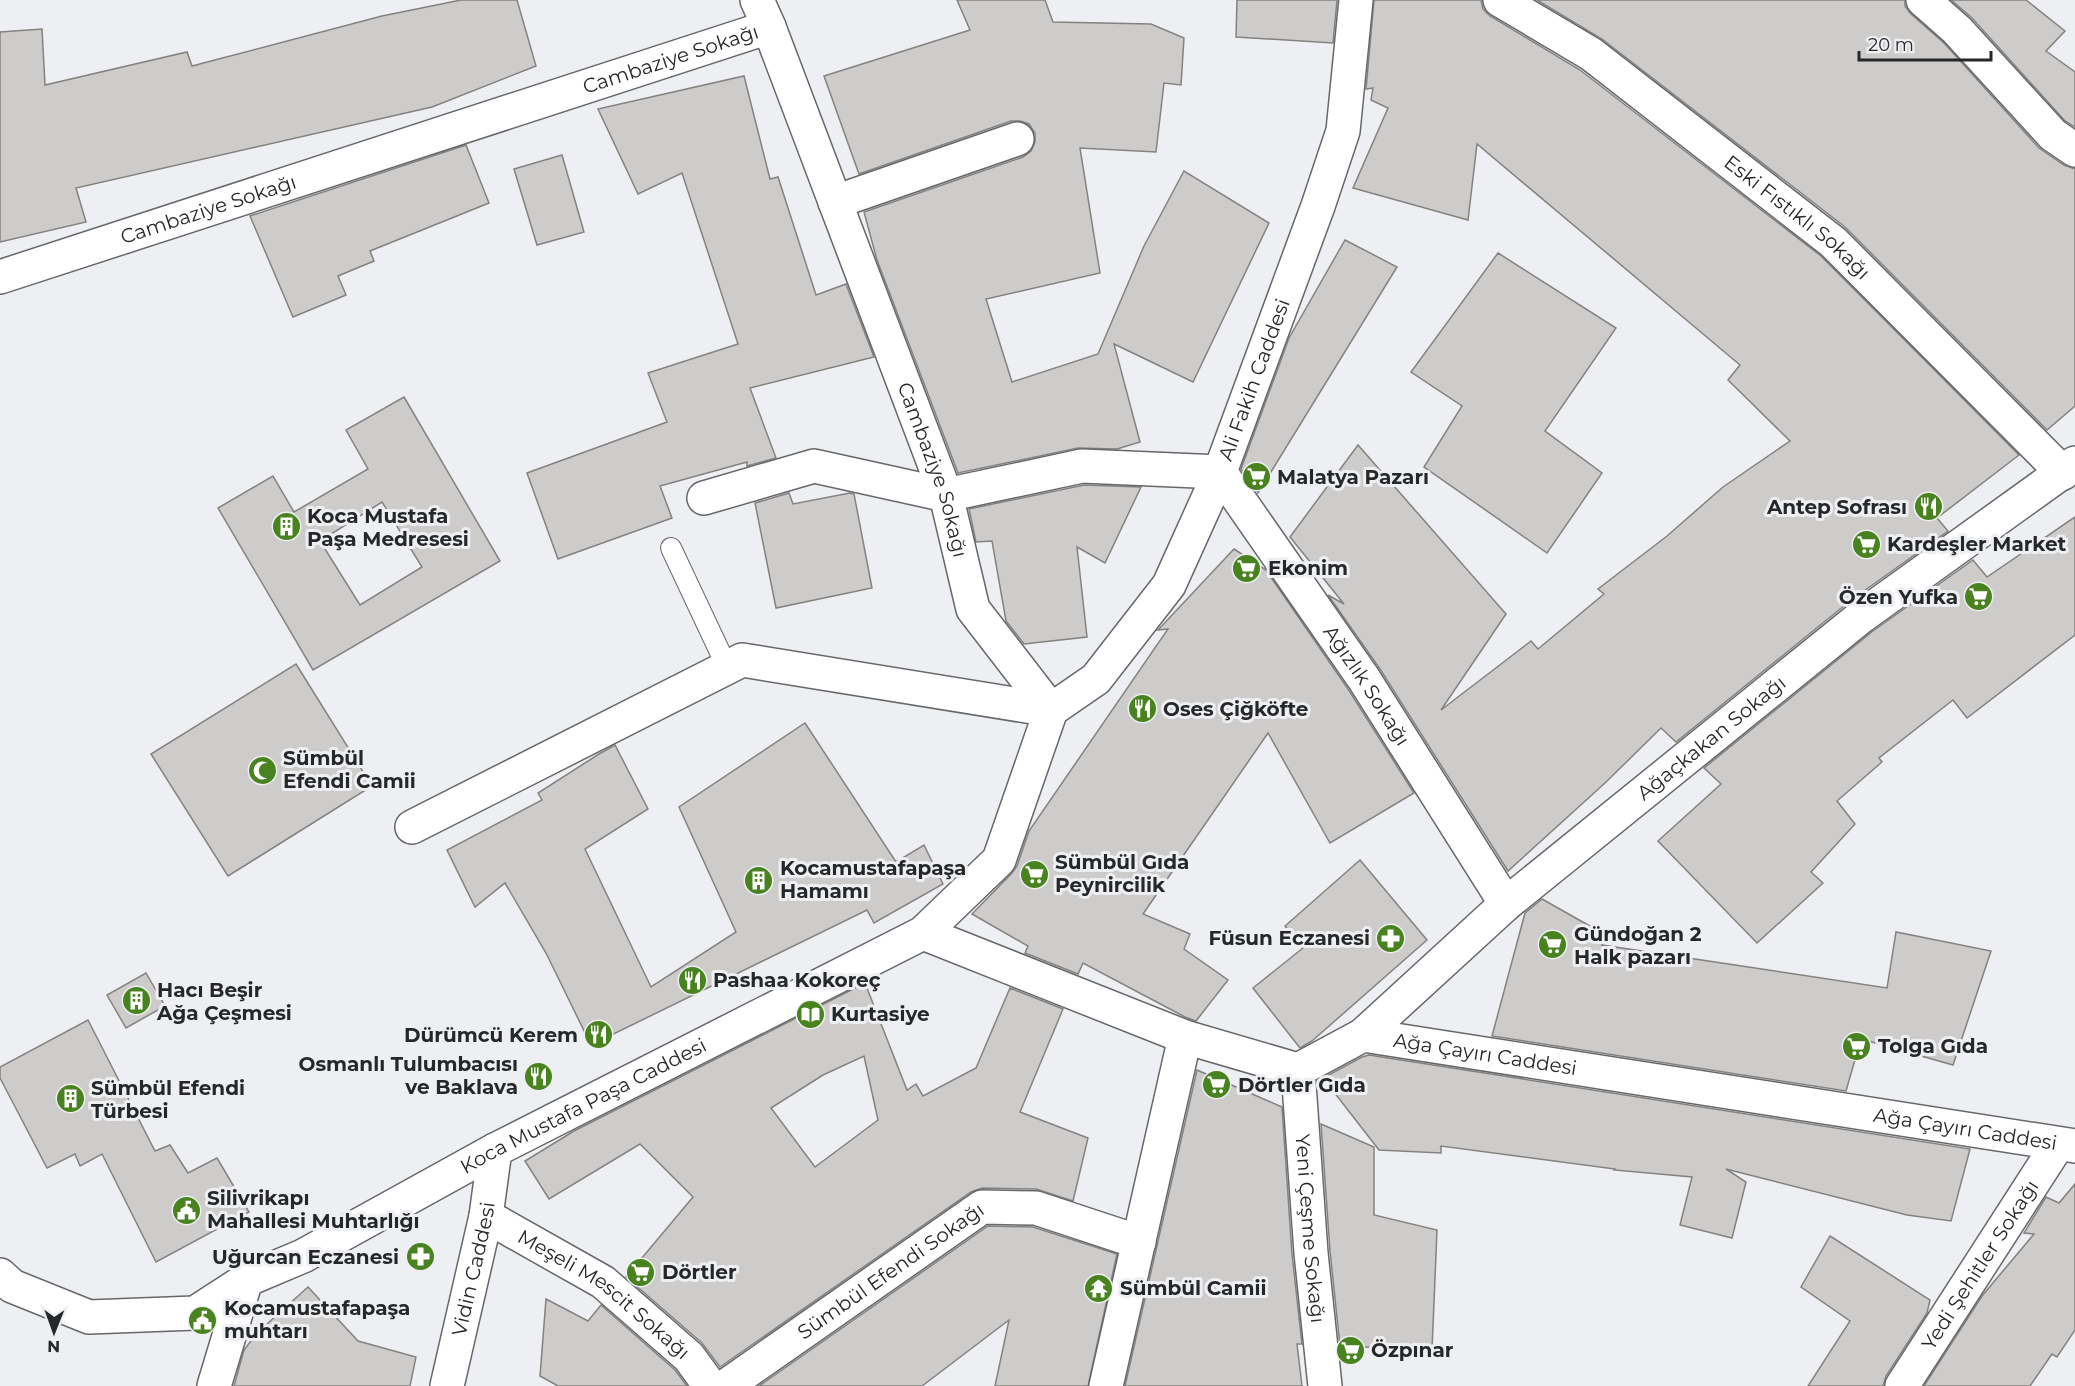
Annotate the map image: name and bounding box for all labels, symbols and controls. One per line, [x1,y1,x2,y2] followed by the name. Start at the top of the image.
[580,19,761,99] street label: Cambaziye Sokağı
[1859,24,1991,62] scale bar
[1868,34,1914,56] text: 20 m
[1720,150,1875,284] street label: Eski Fıstıklı Sokağı
[117,170,299,249] street label: Cambaziye Sokağı
[1213,295,1295,464] street label: Ali Fakih Caddesi
[892,379,972,560] street label: Cambaziye Sokağı
[1240,461,1272,493] supermarket icon: Malatya Pazarı
[1277,465,1429,489] place label: Malatya Pazarı
[1912,491,1944,523] restaurant icon: Antep Sofrası
[1766,495,1907,519] place label: Antep Sofrası
[307,504,469,551] place label: Koca Mustafa Paşa Medresesi
[270,511,302,543] building icon: Koca Mustafa Paşa Medresesi
[1850,528,1882,560] supermarket icon: Kardeşler Market
[1887,532,2067,556] place label: Kardeşler Market
[1231,552,1263,584] supermarket icon: Ekonim
[1268,556,1348,580] place label: Ekonim
[1963,581,1995,613] supermarket icon: Özen Yufka
[1839,585,1958,609] place label: Özen Yufka
[1318,621,1415,750] street label: Ağızlık Sokağı
[1632,671,1791,805] street label: Ağaçkakan Sokağı
[1126,693,1158,725] restaurant icon: Oses Çiğköfte
[1163,697,1308,721] place label: Oses Çiğköfte
[283,746,416,793] place label: Sümbül Efendi Camii
[246,754,278,786] mosque icon: Sümbül Efendi Camii
[1055,850,1189,897] place label: Sümbül Gıda Peynircilik
[780,856,966,903] place label: Kocamustafapaşa Hamamı
[1018,858,1050,890] supermarket icon: Sümbül Gıda Peynircilik
[743,864,775,896] building icon: Kocamustafapaşa Hamamı
[1375,922,1407,954] pharmacy icon: Füsun Eczanesi
[1574,922,1702,969] place label: Gündoğan 2 Halk pazarı
[1208,926,1370,950] place label: Füsun Eczanesi
[1537,929,1569,961] supermarket icon: Gündoğan 2 Halk pazarı
[676,964,708,996] restaurant icon: Pashaa Kokoreç
[713,968,881,992] place label: Pashaa Kokoreç
[156,978,292,1025] place label: Hacı Beşir Ağa Çeşmesi
[120,985,152,1017] building icon: Hacı Beşir Ağa Çeşmesi
[794,998,826,1030] library icon: Kurtasiye
[831,1002,930,1026] place label: Kurtasiye
[583,1019,615,1051] restaurant icon: Dürümcü Kerem
[404,1023,578,1047] place label: Dürümcü Kerem
[1392,1028,1579,1080] street label: Ağa Çayırı Caddesi
[1841,1030,1873,1062] supermarket icon: Tolga Gıda
[456,1033,710,1179] street label: Koca Mustafa Paşa Caddesi
[1878,1034,1988,1058] place label: Tolga Gıda
[299,1052,518,1099] place label: Osmanlı Tulumbacısı ve Baklava
[523,1060,555,1092] restaurant icon: Osmanlı Tulumbacısı ve Baklava
[1201,1069,1233,1101] supermarket icon: Dörtler Gıda
[1238,1073,1366,1097] place label: Dörtler Gıda
[91,1076,245,1123] place label: Sümbül Efendi Türbesi
[54,1083,86,1115] building icon: Sümbül Efendi Türbesi
[1872,1103,2059,1155] street label: Ağa Çayırı Caddesi
[1291,1133,1330,1324] street label: Yeni Çeşme Sokağı
[1916,1176,2044,1354] street label: Yedi Şehitler Sokağı
[207,1186,420,1233] place label: Silivrikapı Mahallesi Muhtarlığı
[170,1194,202,1226] public building icon: Silivrikapı Mahallesi Muhtarlığı
[793,1197,989,1344] street label: Sümbül Efendi Sokağı
[447,1200,500,1338] street label: Vidin Caddesi
[514,1224,695,1364] street label: Meşeli Mescit Sokağı
[404,1241,436,1273] pharmacy icon: Uğurcan Eczanesi
[212,1245,399,1269] place label: Uğurcan Eczanesi
[625,1256,657,1288] supermarket icon: Dörtler
[662,1260,737,1284] place label: Dörtler
[1083,1272,1115,1304] temple icon: Sümbül Camii
[1120,1276,1266,1300] place label: Sümbül Camii
[224,1296,410,1343] place label: Kocamustafapaşa muhtarı
[24,1302,84,1362] north arrow
[187,1304,219,1336] public building icon: Kocamustafapaşa muhtarı
[1334,1334,1366,1366] supermarket icon: Özpınar
[47,1337,60,1356] text: N
[1371,1338,1454,1362] place label: Özpınar

